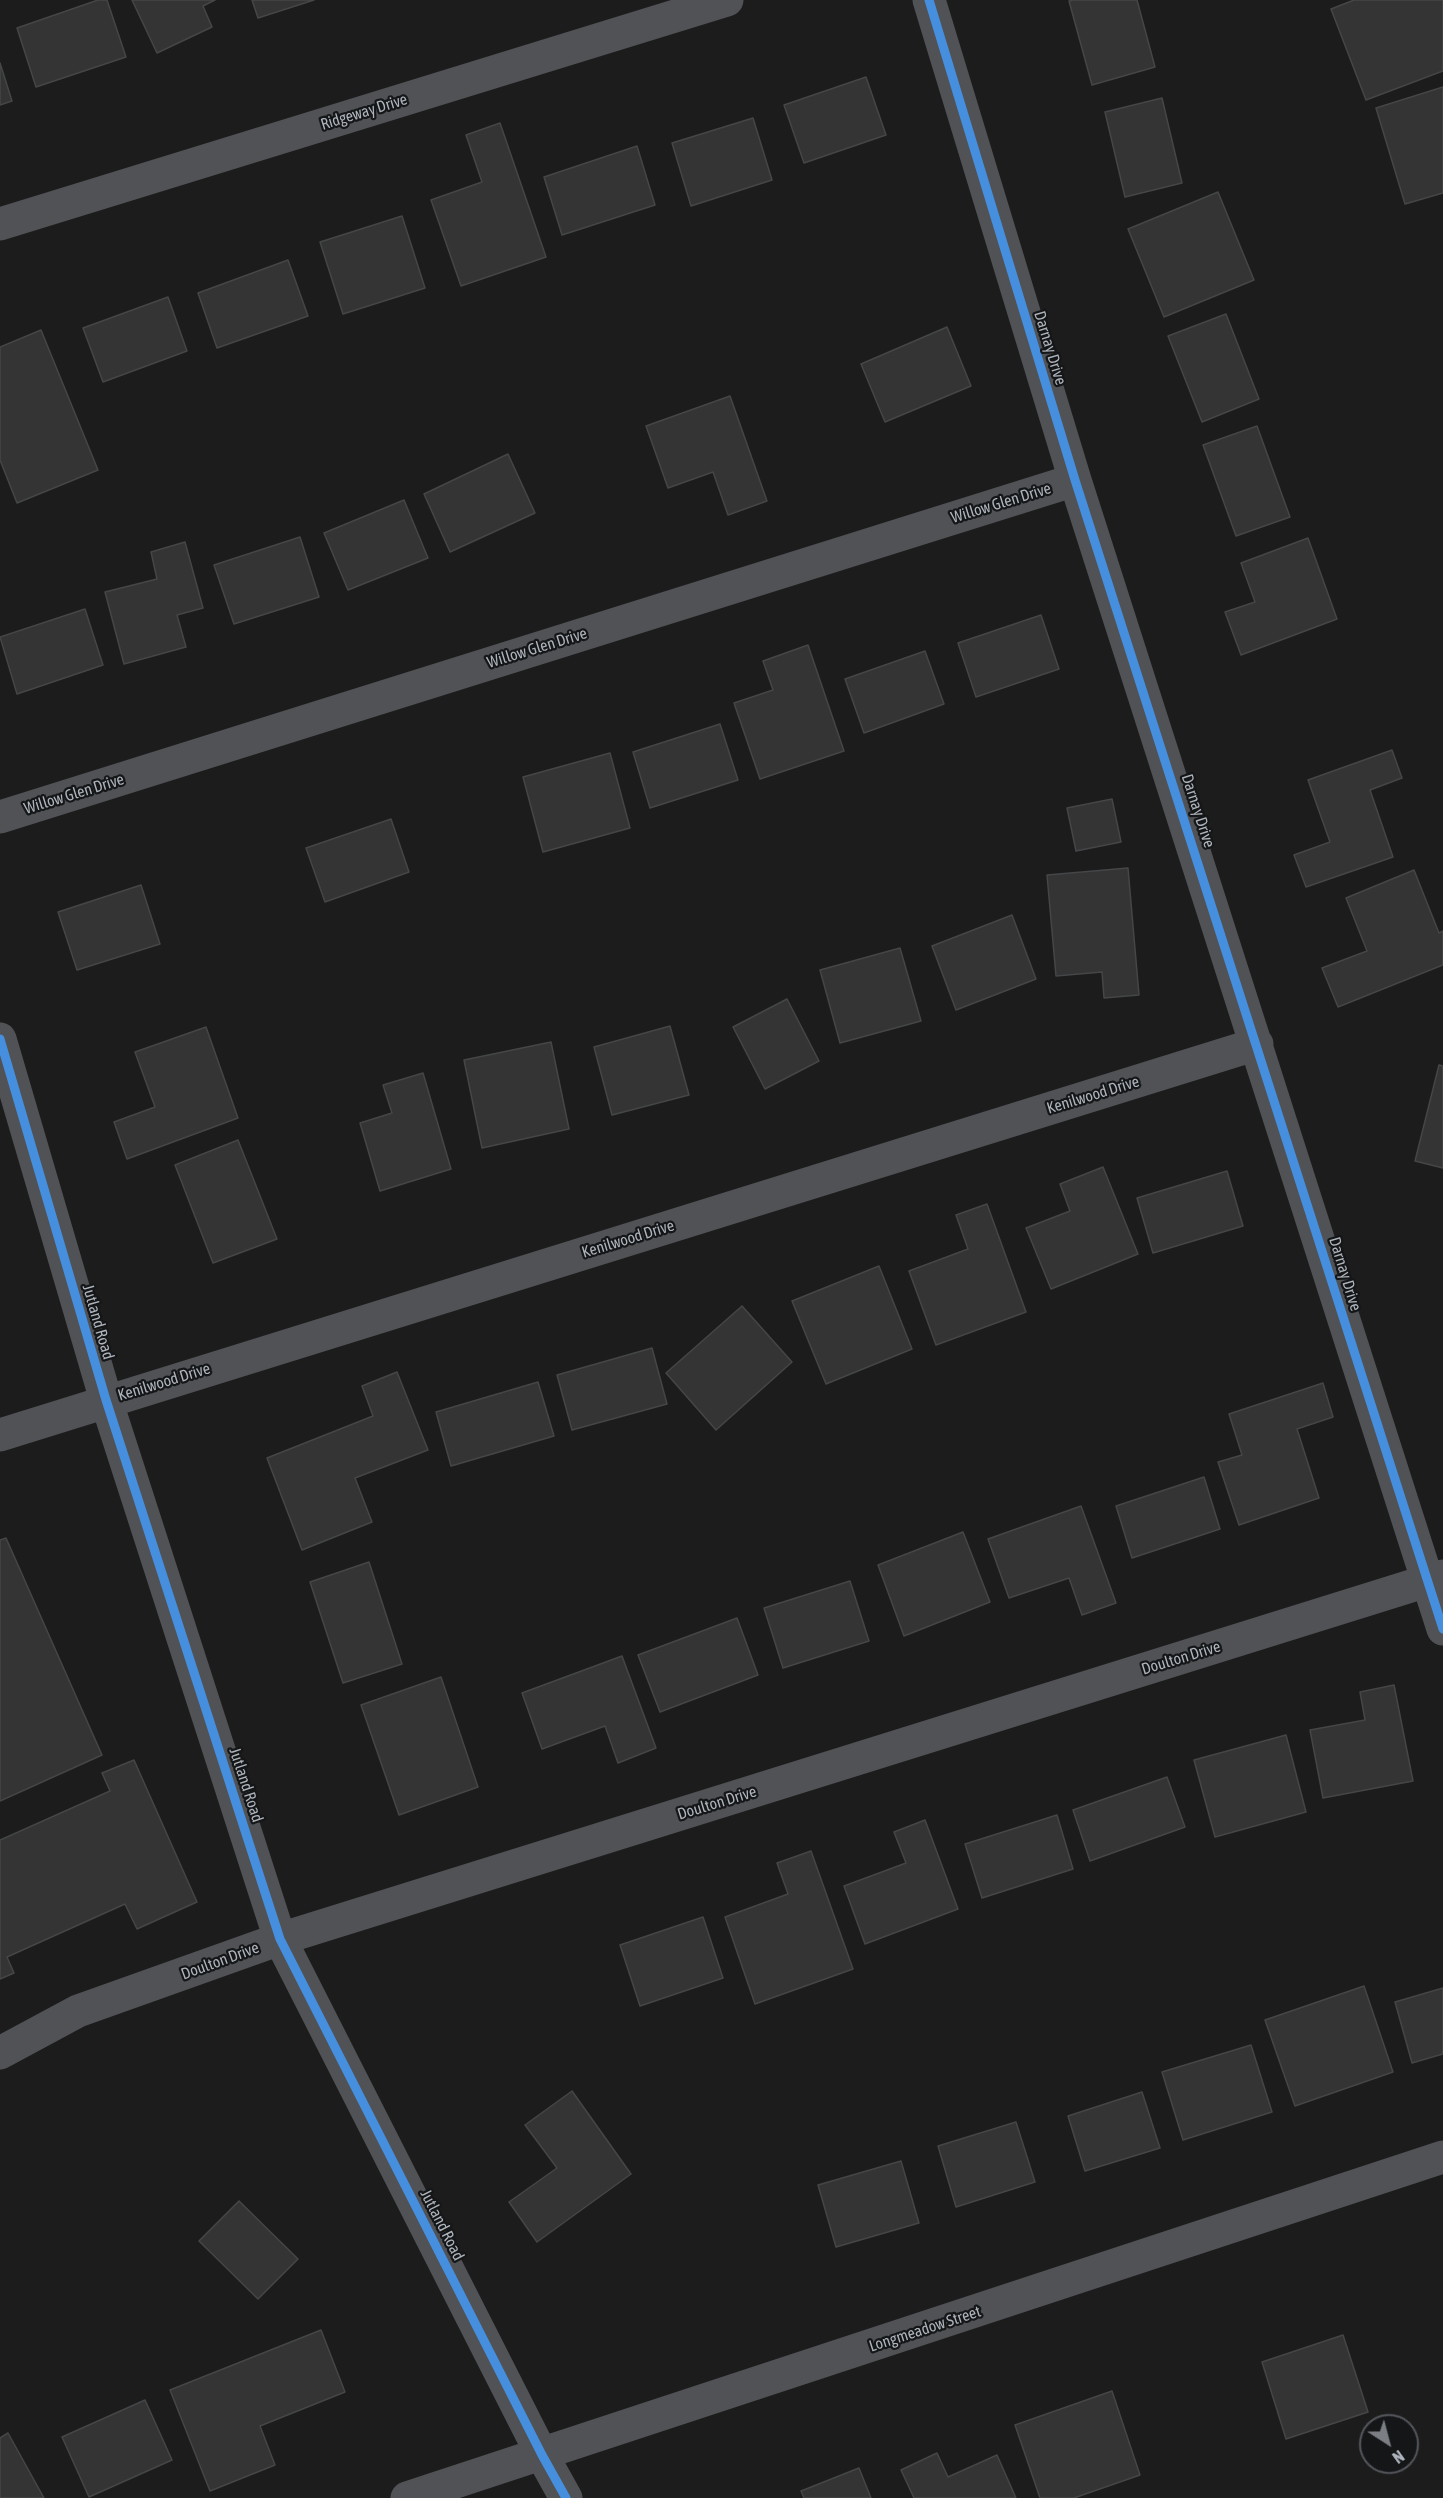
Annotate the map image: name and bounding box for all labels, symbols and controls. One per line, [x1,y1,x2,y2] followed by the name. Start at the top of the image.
[318,90,410,134] street label: Ridgeway Drive
[1030,309,1070,387] street label: Darnay Drive
[949,479,1053,527] street label: Willow Glen Drive
[485,624,589,672] street label: Willow Glen Drive
[22,770,126,818] street label: Willow Glen Drive
[1177,772,1219,850] street label: Darnay Drive
[1044,1072,1142,1118] street label: Kenilwood Drive
[579,1216,677,1262] street label: Kenilwood Drive
[1325,1235,1365,1313] street label: Darnay Drive
[78,1282,118,1362] street label: Jutland Road
[115,1359,213,1405] street label: Kenilwood Drive
[1139,1637,1223,1679] street label: Doulton Drive
[225,1745,267,1825] street label: Jutland Road
[675,1782,759,1824] street label: Doulton Drive
[178,1938,262,1984] street label: Doulton Drive
[416,2186,468,2264] street label: Jutland Road
[867,2302,983,2356] street label: Longmeadow Street
[1359,2414,1419,2474] north arrow
[1389,2447,1408,2467] text: N

